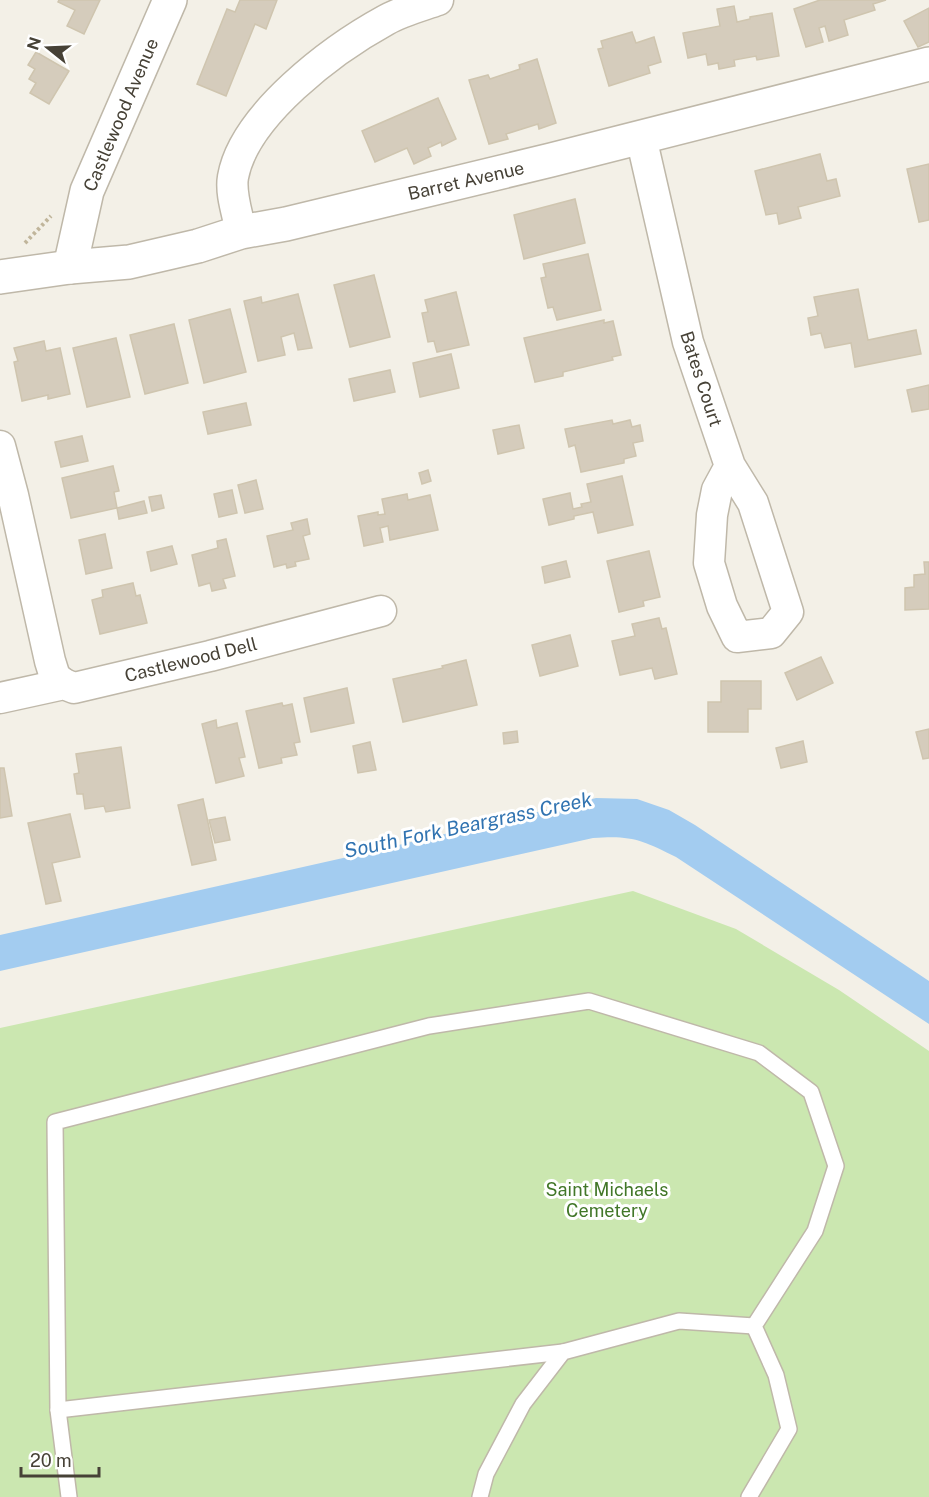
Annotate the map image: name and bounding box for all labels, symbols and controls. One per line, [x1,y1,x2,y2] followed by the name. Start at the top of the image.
[18,18,78,78] north arrow
[23,35,45,52] text: N
[79,35,162,195] street label: Castlewood Avenue
[406,157,526,204] street label: Barret Avenue
[676,329,727,429] street label: Bates Court
[122,633,259,686] street label: Castlewood Dell
[342,787,594,863] water label: South Fork Beargrass Creek
[546,1179,668,1221] park label: Saint Michaels Cemetery
[21,1440,99,1478] scale bar
[30,1450,72,1471] text: 20 m

